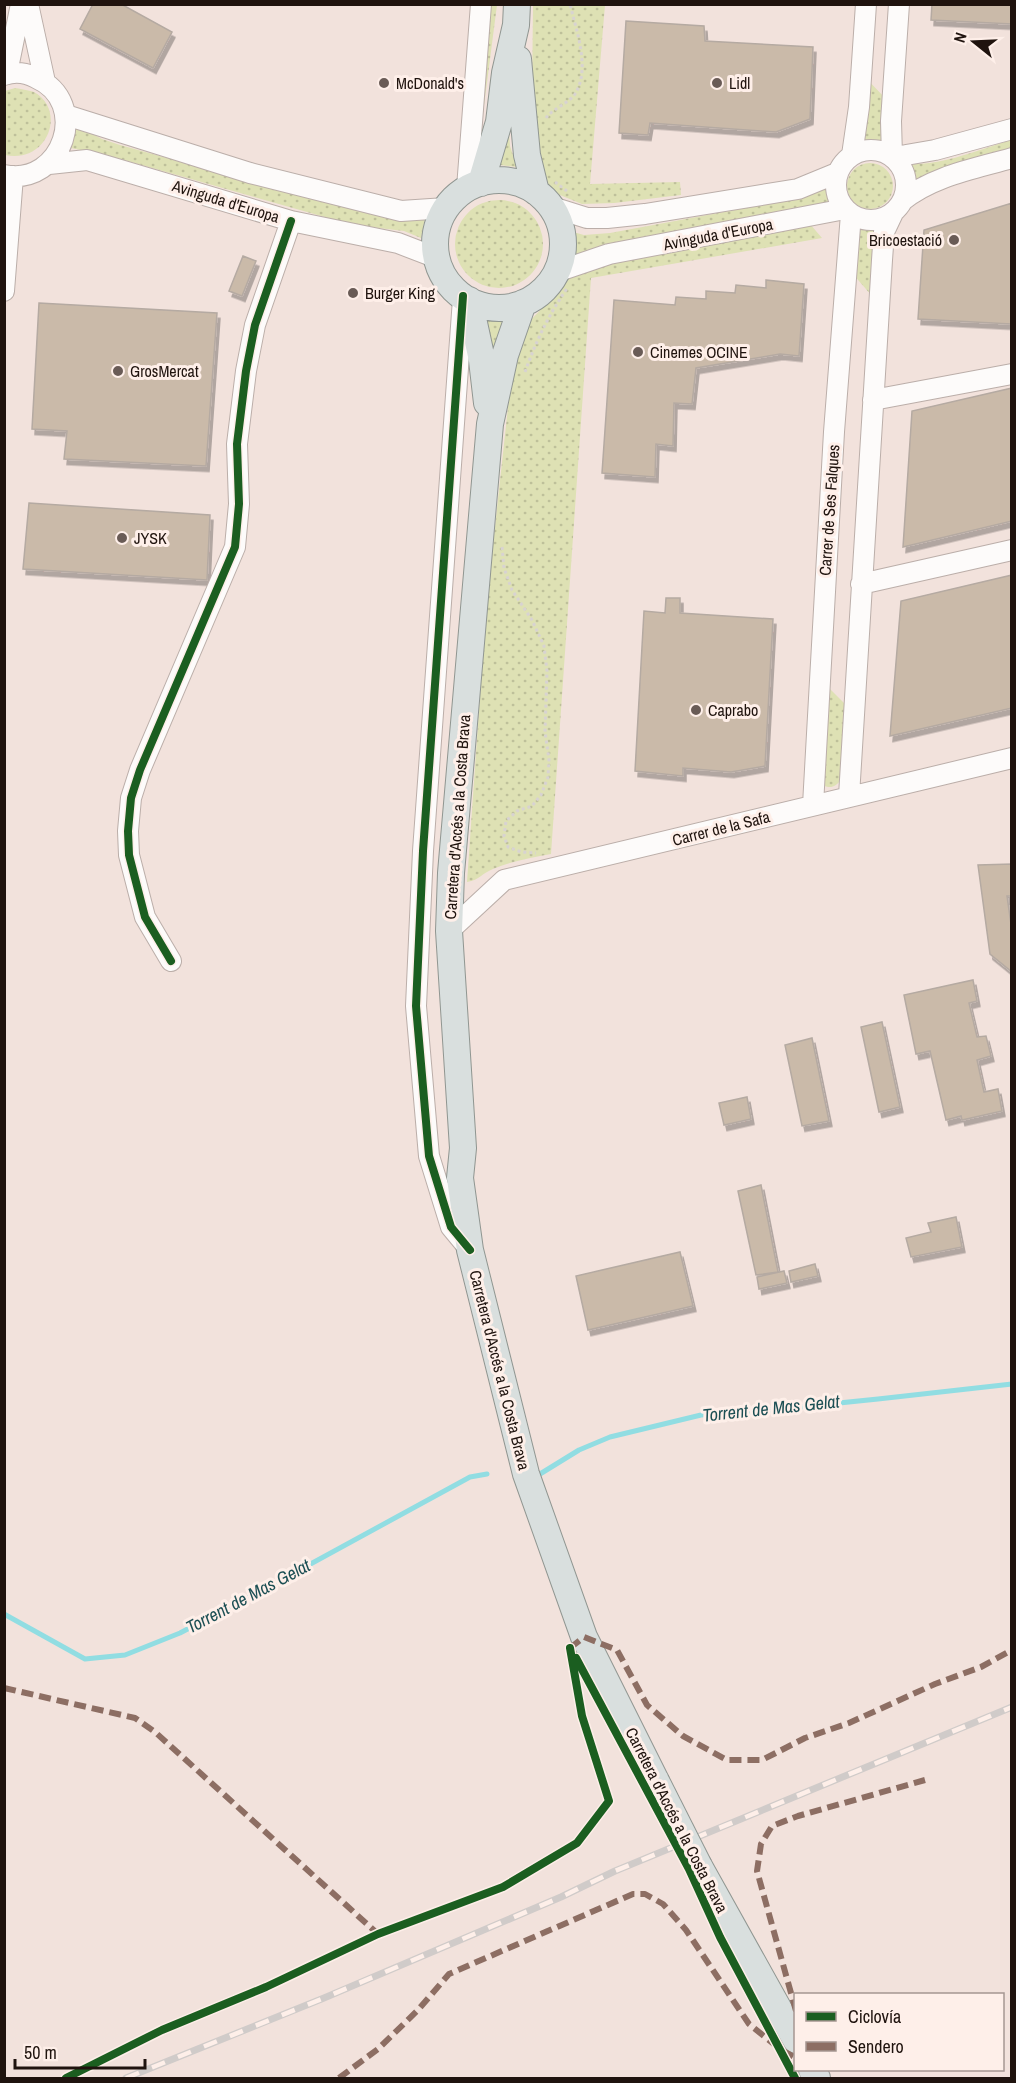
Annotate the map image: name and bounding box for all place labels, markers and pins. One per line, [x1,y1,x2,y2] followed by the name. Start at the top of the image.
[396,72,464,94] place label: McDonald's
[729,72,750,94] place label: Lidl
[377,76,391,90] marker: McDonald's
[710,76,724,90] marker: Lidl
[869,229,942,251] place label: Bricoestació
[947,233,961,247] marker: Bricoestació
[365,282,436,304] place label: Burger King
[346,286,360,300] marker: Burger King
[650,341,748,363] place label: Cinemes OCINE
[631,345,645,359] marker: Cinemes OCINE
[130,360,199,382] place label: GrosMercat
[111,364,125,378] marker: GrosMercat
[134,527,167,549] place label: JYSK
[115,531,129,545] marker: JYSK
[708,699,758,721] place label: Caprabo
[689,703,703,717] marker: Caprabo

